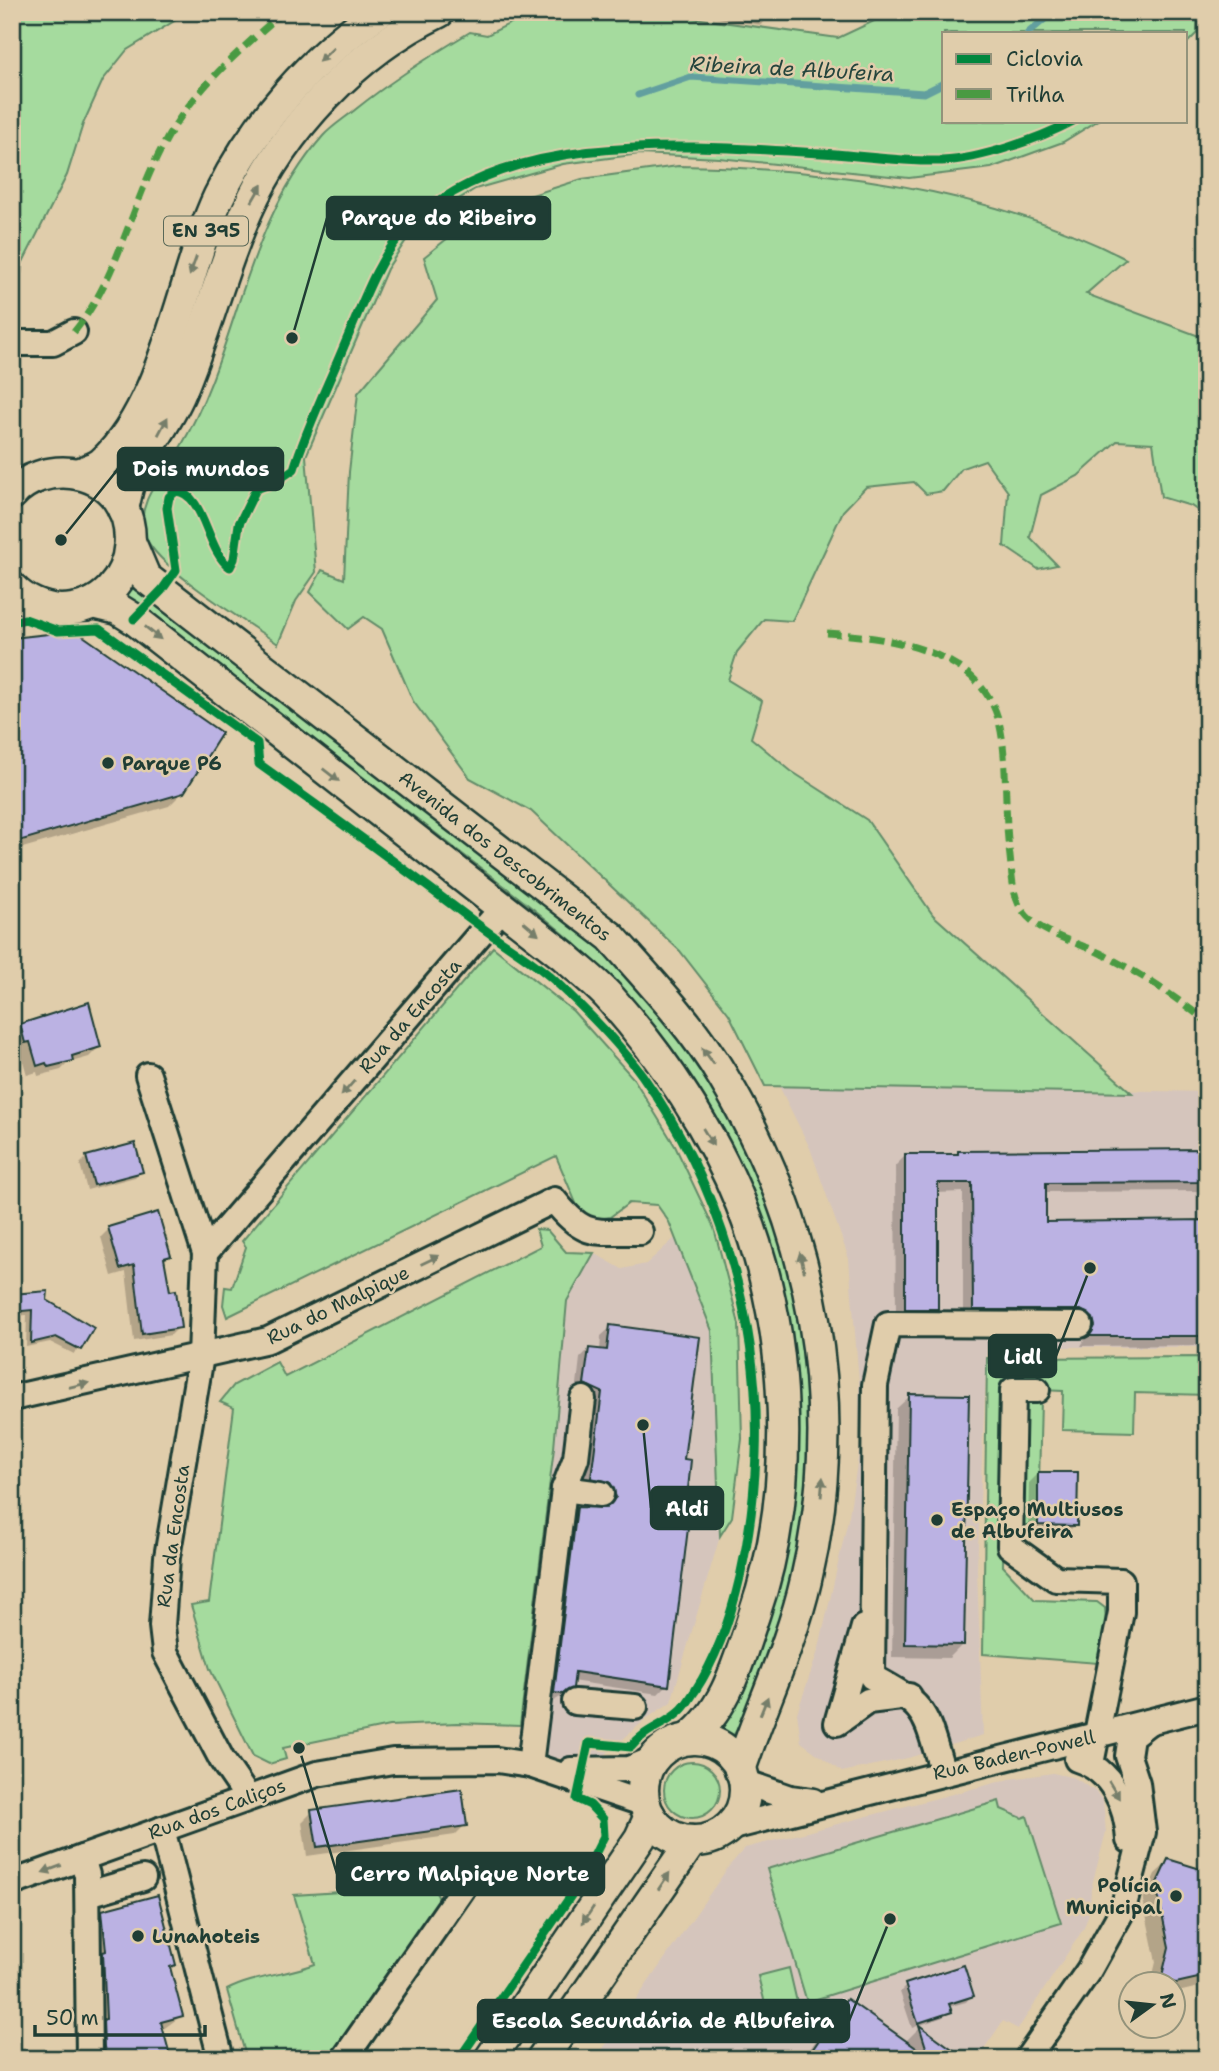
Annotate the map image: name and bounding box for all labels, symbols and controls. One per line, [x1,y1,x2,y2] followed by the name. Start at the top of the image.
[942,32,1188,122] legend
[1006,45,1083,73] text: Ciclovia
[317,46,334,63] one-way arrow
[689,50,895,88] water label: Ribeira de Albufeira
[1006,81,1064,109] text: Trilha
[251,183,263,203] one-way arrow
[327,197,550,239] callout: Parque do Ribeiro
[341,204,537,232] text: Parque do Ribeiro
[164,216,248,246] road number: EN 395
[188,255,199,276] one-way arrow
[157,416,169,436] one-way arrow
[118,448,283,490] callout: Dois mundos
[132,455,270,483] text: Dois mundos
[143,626,161,641] one-way arrow
[122,751,222,776] place label: Parque P6
[100,755,116,771] marker: Parque P6
[394,765,616,947] street label: Avenida dos Descobrimentos
[322,767,340,781] one-way arrow
[522,920,539,935] one-way arrow
[353,953,467,1079] street label: Rua da Encosta
[701,1047,715,1065] one-way arrow
[340,1079,356,1097] one-way arrow
[702,1128,715,1147] one-way arrow
[797,1251,808,1273] one-way arrow
[420,1255,440,1266] one-way arrow
[263,1260,413,1350] street label: Rua do Malpique
[989,1335,1056,1377] callout: Lidl
[1004,1343,1042,1371] text: Lidl
[68,1379,90,1390] one-way arrow
[151,1463,195,1609] street label: Rua da Encosta
[817,1476,828,1498] one-way arrow
[651,1487,723,1529] callout: Aldi
[665,1495,709,1523] text: Aldi
[951,1497,1124,1544] place label: Espaço Multiusos de Albufeira
[929,1512,945,1528] marker: Espaço Multiusos de Albufeira
[758,1695,769,1716] one-way arrow
[930,1724,1098,1786] street label: Rua Baden-Powell
[145,1773,289,1845] street label: Rua dos Caliços
[1107,1780,1120,1800] one-way arrow
[337,1853,604,1895] callout: Cerro Malpique Norte
[350,1860,590,1888] text: Cerro Malpique Norte
[41,1863,62,1874] one-way arrow
[657,1871,670,1891] one-way arrow
[1066,1873,1162,1920] place label: Polícia Municipal
[1168,1888,1184,1904] marker: Polícia Municipal
[581,1906,595,1924] one-way arrow
[152,1924,260,1949] place label: Lunahoteis
[130,1928,146,1944] marker: Lunahoteis
[1118,1969,1188,2039] north arrow
[1154,1990,1182,2011] text: N
[35,1994,205,2038] scale bar
[478,2000,849,2042] callout: Escola Secundária de Albufeira
[46,2004,99,2032] text: 50 m
[492,2007,835,2035] text: Escola Secundária de Albufeira

